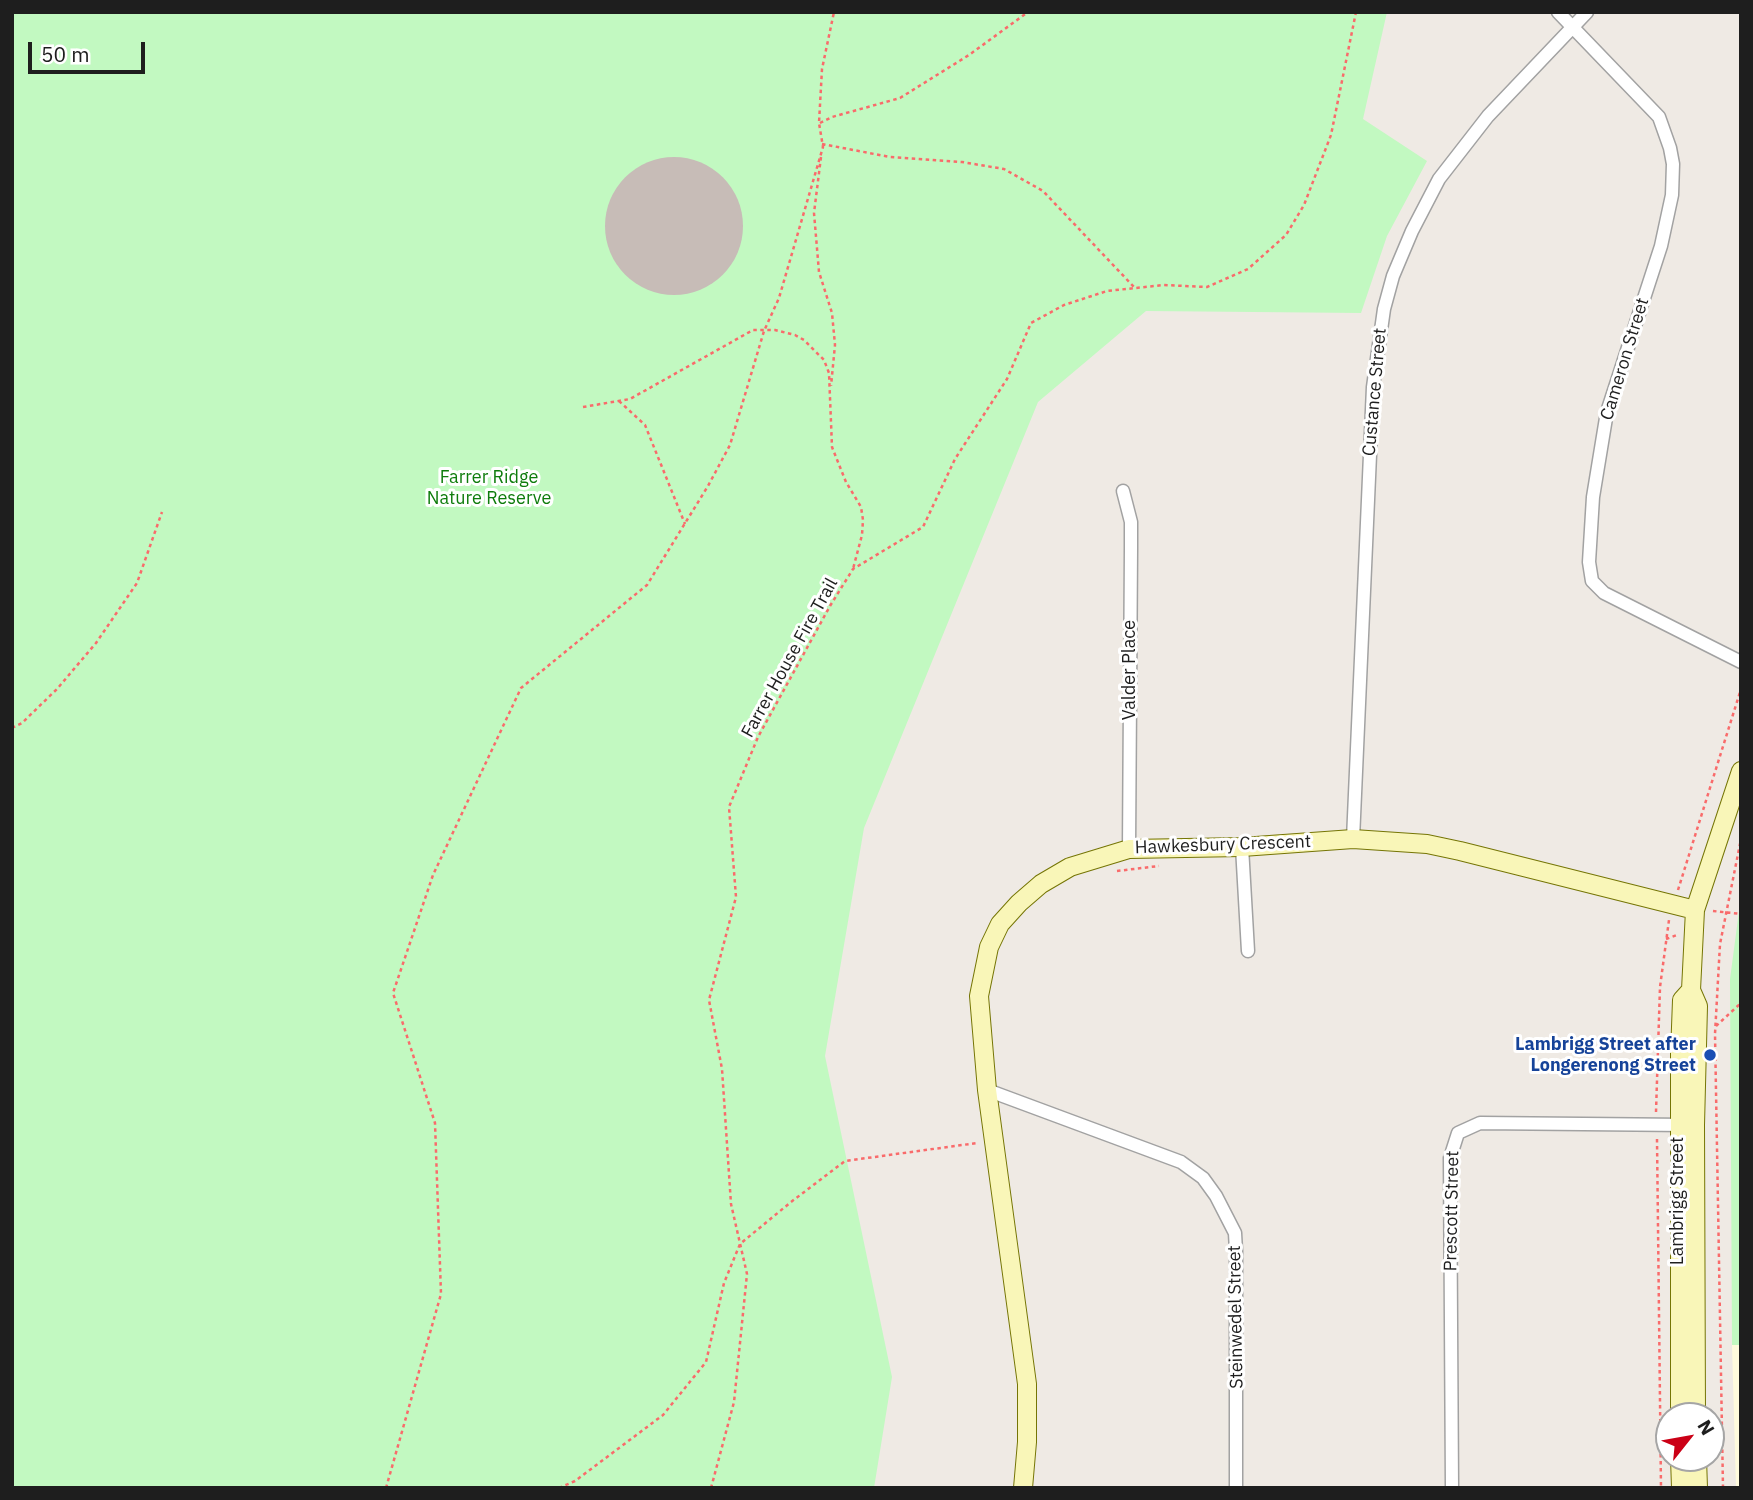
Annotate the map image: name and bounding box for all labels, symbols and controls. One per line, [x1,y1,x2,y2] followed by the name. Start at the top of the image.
[32,28,149,72] scale bar
[41,40,90,68] text: 50 m
[1596,295,1654,423] street label: Cameron Street
[1359,327,1391,457] street label: Custance Street
[427,467,551,510] park label: Farrer Ridge Nature Reserve
[737,574,843,742] street label: Farrer House Fire Trail
[1119,620,1141,720] street label: Valder Place
[1135,831,1311,859] street label: Hawkesbury Crescent
[1515,1034,1696,1076] place label: Lambrigg Street after Longerenong Street
[1702,1047,1718,1063] marker: Lambrigg Street after Longerenong Street
[1667,1137,1689,1265] street label: Lambrigg Street
[1440,1150,1464,1272] street label: Prescott Street
[1224,1245,1248,1389] street label: Steinwedel Street
[1655,1402,1725,1472] north arrow
[1692,1415,1720,1439] text: N

